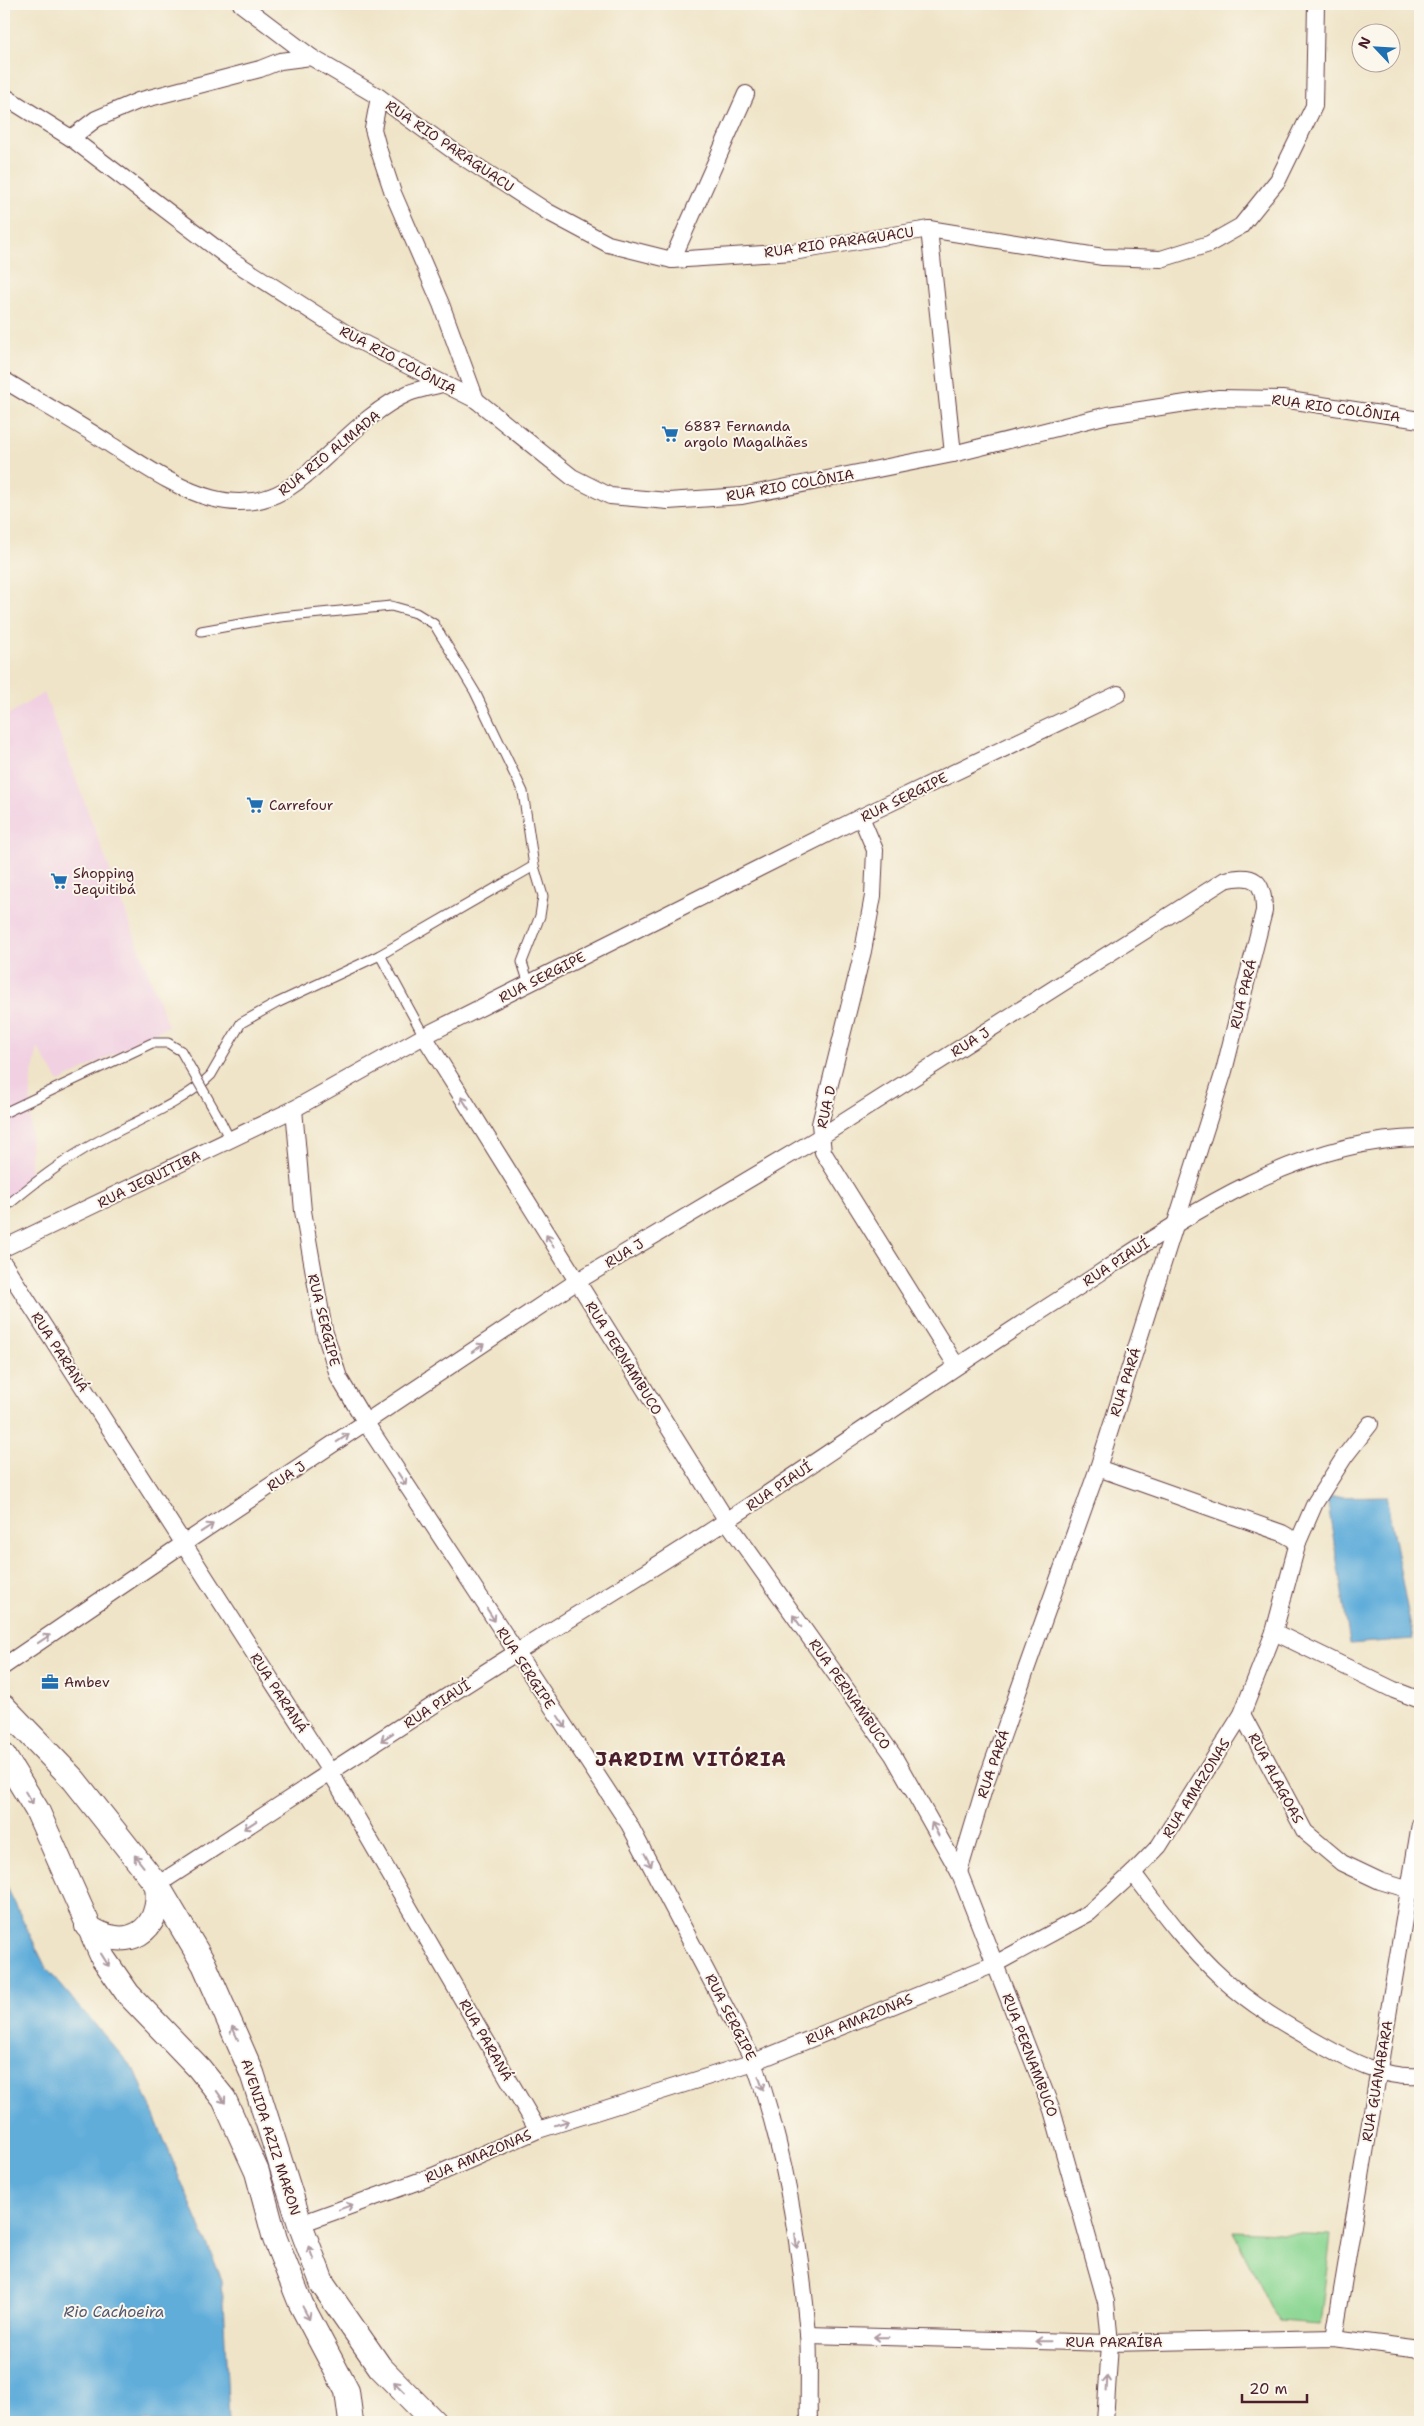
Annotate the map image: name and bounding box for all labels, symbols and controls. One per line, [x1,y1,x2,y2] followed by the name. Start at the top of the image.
[1352,22,1402,72] north arrow
[1354,34,1375,51] text: N
[382,96,518,196] street label: RUA RIO PARAGUACU
[763,223,915,261] street label: RUA RIO PARAGUACU
[337,322,459,398] street label: RUA RIO COLÔNIA
[1271,390,1401,426] street label: RUA RIO COLÔNIA
[274,406,384,500] street label: RUA RIO ALMADA
[684,417,808,451] place label: 6887 Fernanda argolo Magalhães
[660,424,680,444] supermarket icon: 6887 Fernanda argolo Magalhães
[725,465,855,505] street label: RUA RIO COLÔNIA
[858,768,951,826] street label: RUA SERGIPE
[245,795,265,815] supermarket icon: Carrefour
[269,796,334,814] place label: Carrefour
[73,864,136,898] place label: Shopping Jequitibá
[49,871,69,891] supermarket icon: Shopping Jequitibá
[496,947,588,1007] street label: RUA SERGIPE
[1226,957,1260,1031] street label: RUA PARÁ
[947,1023,993,1061] street label: RUA J
[812,1084,840,1130] street label: RUA D
[459,1096,469,1110] one-way arrow
[94,1146,204,1212] street label: RUA JEQUITIBA
[545,1234,555,1248] one-way arrow
[601,1234,647,1272] street label: RUA J
[1079,1234,1153,1290] street label: RUA PIAUÍ
[304,1272,344,1368] street label: RUA SERGIPE
[582,1298,666,1418] street label: RUA PERNAMBUCO
[27,1308,93,1396] street label: RUA PARANÁ
[471,1343,485,1353] one-way arrow
[1105,1345,1145,1419] street label: RUA PARÁ
[336,1433,350,1444] one-way arrow
[263,1457,309,1495] street label: RUA J
[742,1457,816,1515] street label: RUA PIAUÍ
[397,1471,407,1485] one-way arrow
[200,1523,214,1533] one-way arrow
[486,1607,496,1621] one-way arrow
[792,1614,802,1628] one-way arrow
[493,1623,559,1713] street label: RUA SERGIPE
[37,1634,51,1644] one-way arrow
[805,1635,895,1753] street label: RUA PERNAMBUCO
[246,1649,312,1737] street label: RUA PARANÁ
[40,1672,60,1692] office icon: Ambev
[64,1673,110,1691] place label: Ambev
[400,1676,474,1732] street label: RUA PIAUÍ
[557,1715,567,1729] one-way arrow
[973,1727,1013,1801] street label: RUA PARÁ
[1245,1730,1308,1827] street label: RUA ALAGOAS
[380,1731,394,1742] one-way arrow
[1158,1735,1234,1841] street label: RUA AMAZONAS
[595,1746,787,1772] district label: JARDIM VITÓRIA
[25,1790,35,1804] one-way arrow
[244,1820,258,1830] one-way arrow
[929,1822,939,1837] one-way arrow
[644,1852,654,1867] one-way arrow
[134,1854,144,1868] one-way arrow
[101,1953,111,1967] one-way arrow
[701,1971,761,2063] street label: RUA SERGIPE
[803,1989,915,2049] street label: RUA AMAZONAS
[998,1991,1062,2119] street label: RUA PERNAMBUCO
[455,1996,517,2084] street label: RUA PARANÁ
[1357,2019,1397,2143] street label: RUA GUANABARA
[229,2026,239,2041] one-way arrow
[237,2056,305,2218] street label: AVENIDA AZIZ MARON
[757,2074,766,2090] one-way arrow
[216,2090,226,2104] one-way arrow
[554,2117,570,2127] one-way arrow
[422,2125,534,2187] street label: RUA AMAZONAS
[338,2202,353,2211] one-way arrow
[791,2233,801,2249] one-way arrow
[306,2245,315,2261] one-way arrow
[64,2302,164,2322] water label: Rio Cachoeira
[301,2305,311,2320] one-way arrow
[873,2333,889,2342] one-way arrow
[1065,2333,1163,2351] street label: RUA PARAÍBA
[1036,2337,1052,2346] one-way arrow
[1242,2371,1306,2403] scale bar
[1103,2375,1112,2391] one-way arrow
[1249,2379,1288,2399] text: 20 m
[394,2382,406,2394] one-way arrow

